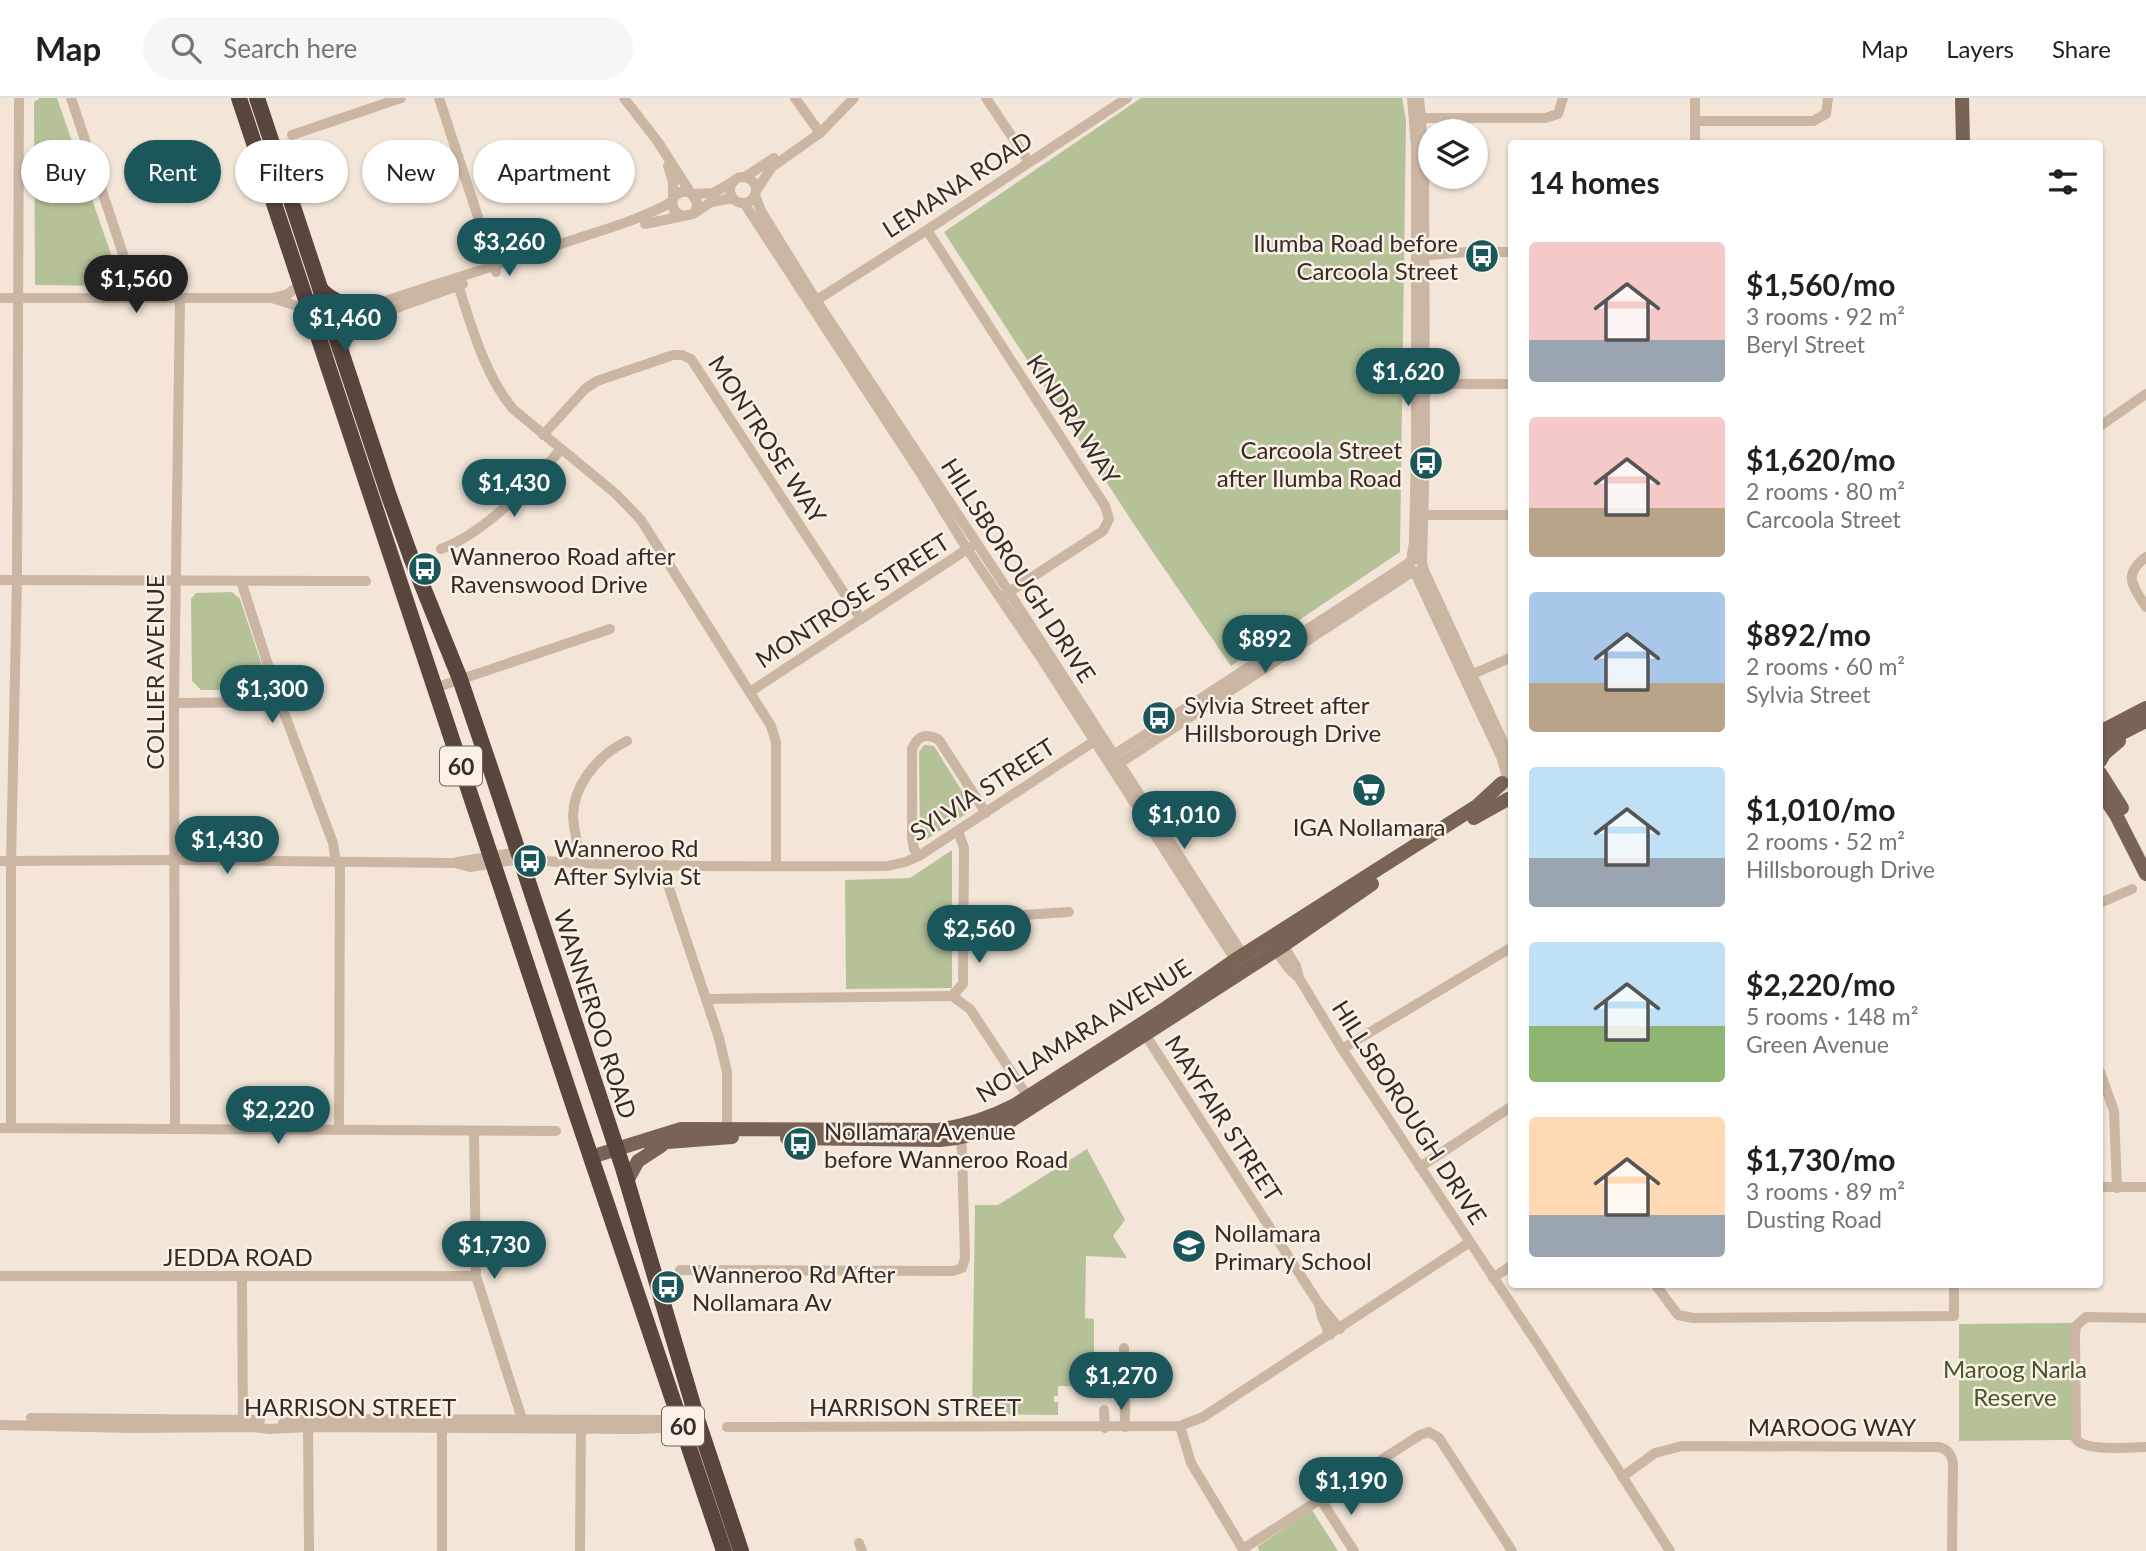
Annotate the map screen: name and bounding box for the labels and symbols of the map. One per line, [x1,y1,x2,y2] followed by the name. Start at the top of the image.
[877,125,1037,243] street label: LEMANA ROAD
[452,218,566,278] pin: $3,260
[1253,228,1458,285] place label: Ilumba Road before Carcoola Street
[1463,237,1501,275] bus stop icon: Ilumba Road before Carcoola Street
[79,256,193,315] pin: $1,560
[288,294,402,354] pin: $1,460
[1351,348,1465,408] pin: $1,620
[1021,349,1127,489] street label: KINDRA WAY
[703,350,833,528] street label: MONTROSE WAY
[1217,435,1402,492] place label: Carcoola Street after Ilumba Road
[1407,444,1445,482] bus stop icon: Carcoola Street after Ilumba Road
[936,453,1102,687] street label: HILLSBOROUGH DRIVE
[457,460,571,519] pin: $1,430
[750,527,954,673] street label: MONTROSE STREET
[450,541,676,598] place label: Wanneroo Road after Ravenswood Drive
[406,550,444,588] bus stop icon: Wanneroo Road after Ravenswood Drive
[140,574,169,770] street label: COLLIER AVENUE
[1224,616,1306,675] pin: $892
[215,666,329,725] pin: $1,300
[1184,690,1381,747] place label: Sylvia Street after Hillsborough Drive
[1140,699,1178,737] bus stop icon: Sylvia Street after Hillsborough Drive
[904,731,1060,847] street label: SYLVIA STREET
[440,746,482,786] road number: 60
[1350,771,1388,809] supermarket icon: IGA Nollamara
[1127,792,1241,851] pin: $1,010
[1293,812,1445,841] place label: IGA Nollamara
[170,816,284,876] pin: $1,430
[554,833,701,890] place label: Wanneroo Rd After Sylvia St
[511,842,549,880] bus stop icon: Wanneroo Rd After Sylvia St
[549,906,643,1122] street label: WANNEROO ROAD
[922,906,1036,965] pin: $2,560
[970,952,1196,1108] street label: NOLLAMARA AVENUE
[1327,995,1493,1229] street label: HILLSBOROUGH DRIVE
[1159,1029,1289,1207] street label: MAYFAIR STREET
[221,1086,335,1146] pin: $2,220
[824,1116,1068,1173] place label: Nollamara Avenue before Wanneroo Road
[781,1125,819,1163] bus stop icon: Nollamara Avenue before Wanneroo Road
[1214,1218,1372,1275] place label: Nollamara Primary School
[437,1222,551,1281] pin: $1,730
[1170,1227,1208,1265] school or university icon: Nollamara Primary School
[163,1242,313,1271] street label: JEDDA ROAD
[692,1259,895,1316] place label: Wanneroo Rd After Nollamara Av
[649,1268,687,1306] bus stop icon: Wanneroo Rd After Nollamara Av
[1064,1352,1178,1412] pin: $1,270
[1943,1354,2087,1411] park label: Maroog Narla Reserve
[244,1392,456,1421] street label: HARRISON STREET
[809,1392,1021,1421] street label: HARRISON STREET
[662,1406,704,1446] road number: 60
[1748,1412,1916,1441] street label: MAROOG WAY
[1294,1458,1408,1517] pin: $1,190

